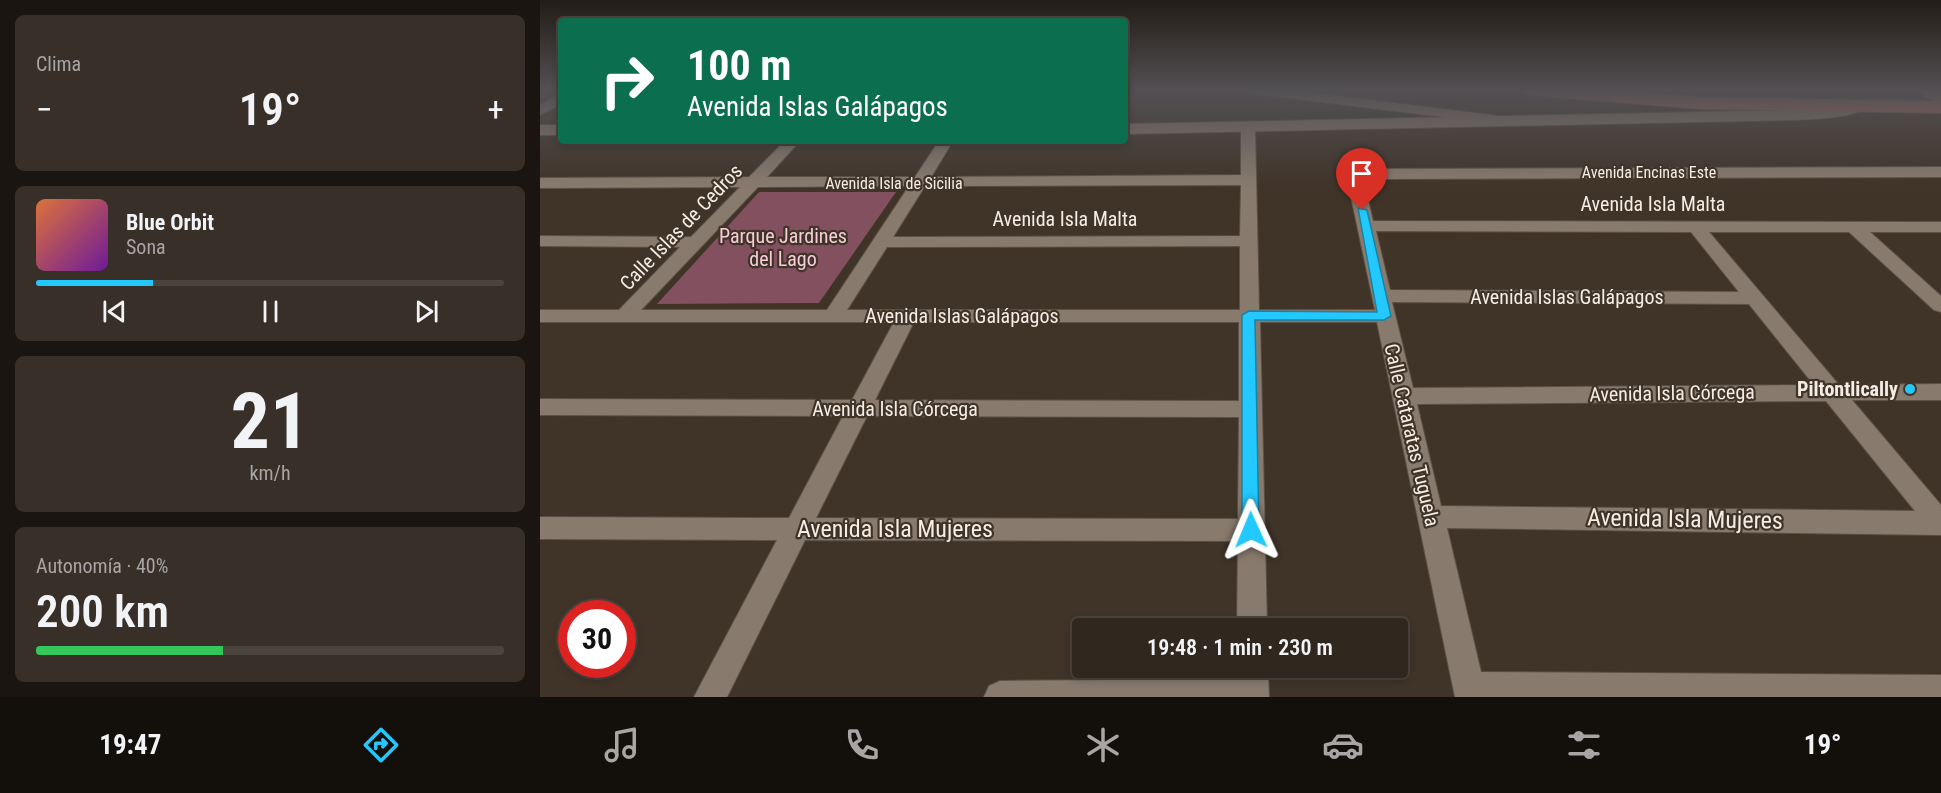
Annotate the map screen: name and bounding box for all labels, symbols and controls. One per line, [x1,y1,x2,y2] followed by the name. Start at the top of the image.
[687,41,792,90] text: 100 m
[588,42,666,120] icon: right
[36,52,81,76] text: Clima
[239,83,301,136] text: 19°
[36,90,53,129] text: −
[488,90,504,129] text: +
[687,91,948,123] text: Avenida Islas Galápagos
[1336,148,1387,210] pin
[1345,157,1378,190] icon: arrive
[615,159,747,295] street label: Calle Islas de Cedros
[1582,163,1716,182] street label: Avenida Encinas Este
[825,174,963,193] street label: Avenida Isla de Sicilia
[1581,192,1725,216] street label: Avenida Isla Malta
[993,207,1137,231] street label: Avenida Isla Malta
[126,210,214,235] text: Blue Orbit
[719,224,847,271] park label: Parque Jardines del Lago
[126,235,166,259] text: Sona
[1470,285,1664,309] street label: Avenida Islas Galápagos
[98,295,131,328] icon: previous
[254,295,287,328] icon: pause
[410,295,443,328] icon: next
[865,304,1059,328] street label: Avenida Islas Galápagos
[1379,341,1445,529] street label: Calle Cataratas Tuguela
[231,376,309,467] text: 21
[1797,377,1898,401] place label: Piltontlically
[1589,380,1755,406] street label: Avenida Isla Córcega
[1903,382,1917,396] marker: Piltontlically
[812,397,978,421] street label: Avenida Isla Córcega
[249,461,291,485] text: km/h
[1219,498,1283,562] position arrow
[1587,503,1783,535] street label: Avenida Isla Mujeres
[797,515,993,543] street label: Avenida Isla Mujeres
[36,554,168,578] text: Autonomía · 40%
[36,585,169,638] text: 200 km
[558,600,636,678] speed limit sign: 30
[1147,635,1333,660] text: 19:48 · 1 min · 230 m
[360,724,402,766] icon: directions
[601,724,643,766] icon: music
[841,724,883,766] icon: phone
[1082,724,1124,766] icon: climate
[1322,724,1364,766] icon: car
[1563,724,1605,766] icon: filters
[99,729,161,761] text: 19:47
[1804,729,1842,761] text: 19°

